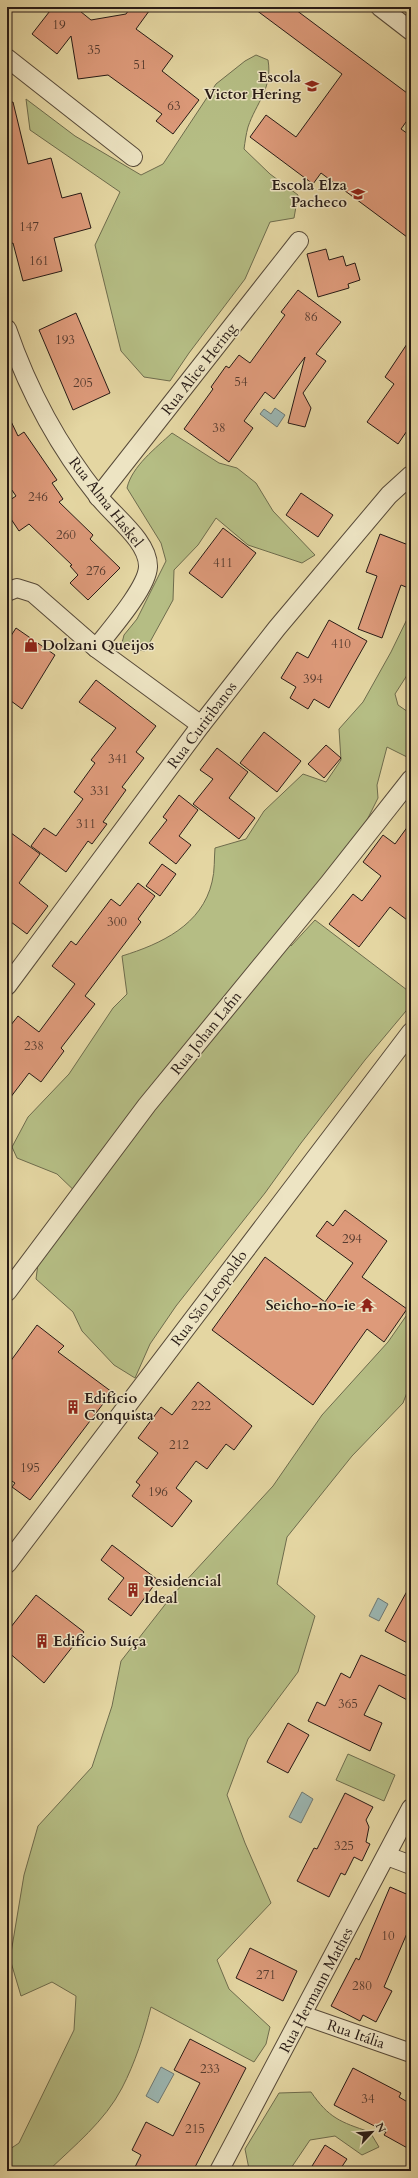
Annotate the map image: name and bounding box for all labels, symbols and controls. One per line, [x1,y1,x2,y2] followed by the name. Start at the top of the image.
[52,16,66,34] house number: 19
[87,41,101,59] house number: 35
[133,56,147,74] house number: 51
[204,67,302,104] place label: Escola Victor Hering
[304,78,320,94] school or university icon: Escola Victor Hering
[167,97,181,115] house number: 63
[271,175,348,212] place label: Escola Elza Pacheco
[350,186,366,202] school or university icon: Escola Elza Pacheco
[19,218,39,236] house number: 147
[29,252,49,270] house number: 161
[304,308,318,326] house number: 86
[157,318,242,419] street label: Rua Alice Hering
[55,331,75,349] house number: 193
[234,373,248,391] house number: 54
[73,374,93,392] house number: 205
[212,419,226,437] house number: 38
[64,453,148,551] street label: Rua Alma Haskel
[28,488,48,506] house number: 246
[56,526,76,544] house number: 260
[213,554,233,572] house number: 411
[86,562,106,580] house number: 276
[42,635,154,655] place label: Dolzani Queijos
[331,635,351,653] house number: 410
[23,637,39,653] shop icon: Dolzani Queijos
[303,670,323,688] house number: 394
[163,678,241,772] street label: Rua Curitibanos
[108,750,128,768] house number: 341
[90,782,110,800] house number: 331
[76,815,96,833] house number: 311
[107,913,127,931] house number: 300
[166,987,246,1079] street label: Rua Johan Lafin
[24,1037,44,1055] house number: 238
[342,1230,362,1248] house number: 294
[166,1246,252,1350] street label: Rua São Leopoldo
[266,1295,356,1315] place label: Seicho-no-ie
[359,1297,375,1313] temple icon: Seicho-no-ie
[84,1388,154,1425] place label: Edifício Conquista
[191,1397,211,1415] house number: 222
[65,1399,81,1415] building icon: Edifício Conquista
[169,1436,189,1454] house number: 212
[20,1459,40,1477] house number: 195
[148,1483,168,1501] house number: 196
[144,1571,222,1608] place label: Residencial Ideal
[125,1582,141,1598] building icon: Residencial Ideal
[53,1631,147,1651] place label: Edifício Suíça
[34,1633,50,1649] building icon: Edifício Suíça
[338,1695,358,1713] house number: 365
[334,1837,354,1855] house number: 325
[274,1924,358,2056] street label: Rua Hermann Mathes
[381,1927,395,1945] house number: 10
[256,1966,276,1984] house number: 271
[352,1977,372,1995] house number: 280
[324,2015,388,2053] street label: Rua Itália
[200,2060,220,2078] house number: 233
[361,2090,375,2108] house number: 34
[352,2112,392,2152] north arrow
[185,2120,205,2138] house number: 215
[372,2120,390,2136] text: N

